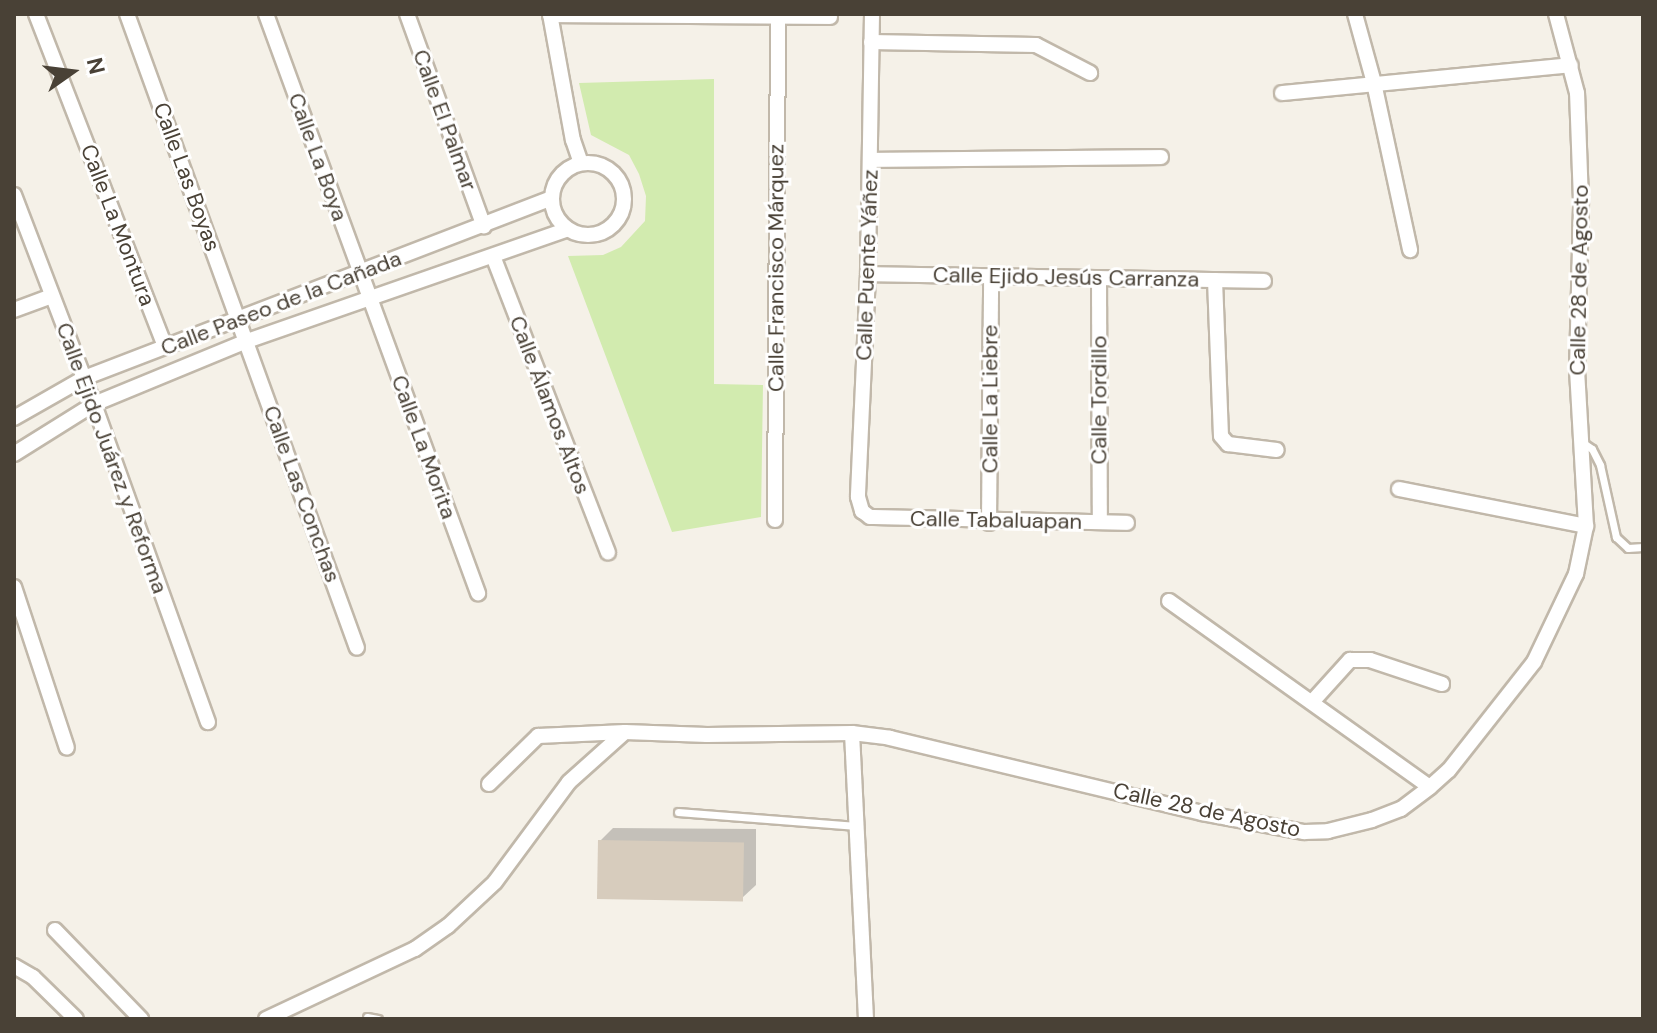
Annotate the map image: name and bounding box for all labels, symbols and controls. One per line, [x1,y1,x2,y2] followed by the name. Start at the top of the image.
[32,32,112,112] north arrow
[407,46,483,194] street label: Calle El Palmar
[80,55,112,77] text: N
[283,89,353,225] street label: Calle La Boya
[148,99,226,255] street label: Calle Las Boyas
[75,141,161,309] street label: Calle La Montura
[763,144,789,392] street label: Calle Francisco Márquez
[850,169,884,361] street label: Calle Puente Yáñez
[1564,184,1594,376] street label: Calle 28 de Agosto
[157,245,405,361] street label: Calle Paseo de la Cañada
[933,261,1199,293] street label: Calle Ejido Jesús Carranza
[504,312,596,498] street label: Calle Álamos Altos
[51,319,173,597] street label: Calle Ejido Juárez y Reforma
[977,325,1003,473] street label: Calle La Liebre
[1086,336,1112,464] street label: Calle Tordillo
[386,372,462,522] street label: Calle La Morita
[258,402,346,586] street label: Calle Las Conchas
[910,505,1082,535] street label: Calle Tabaluapan
[1111,777,1303,843] street label: Calle 28 de Agosto

